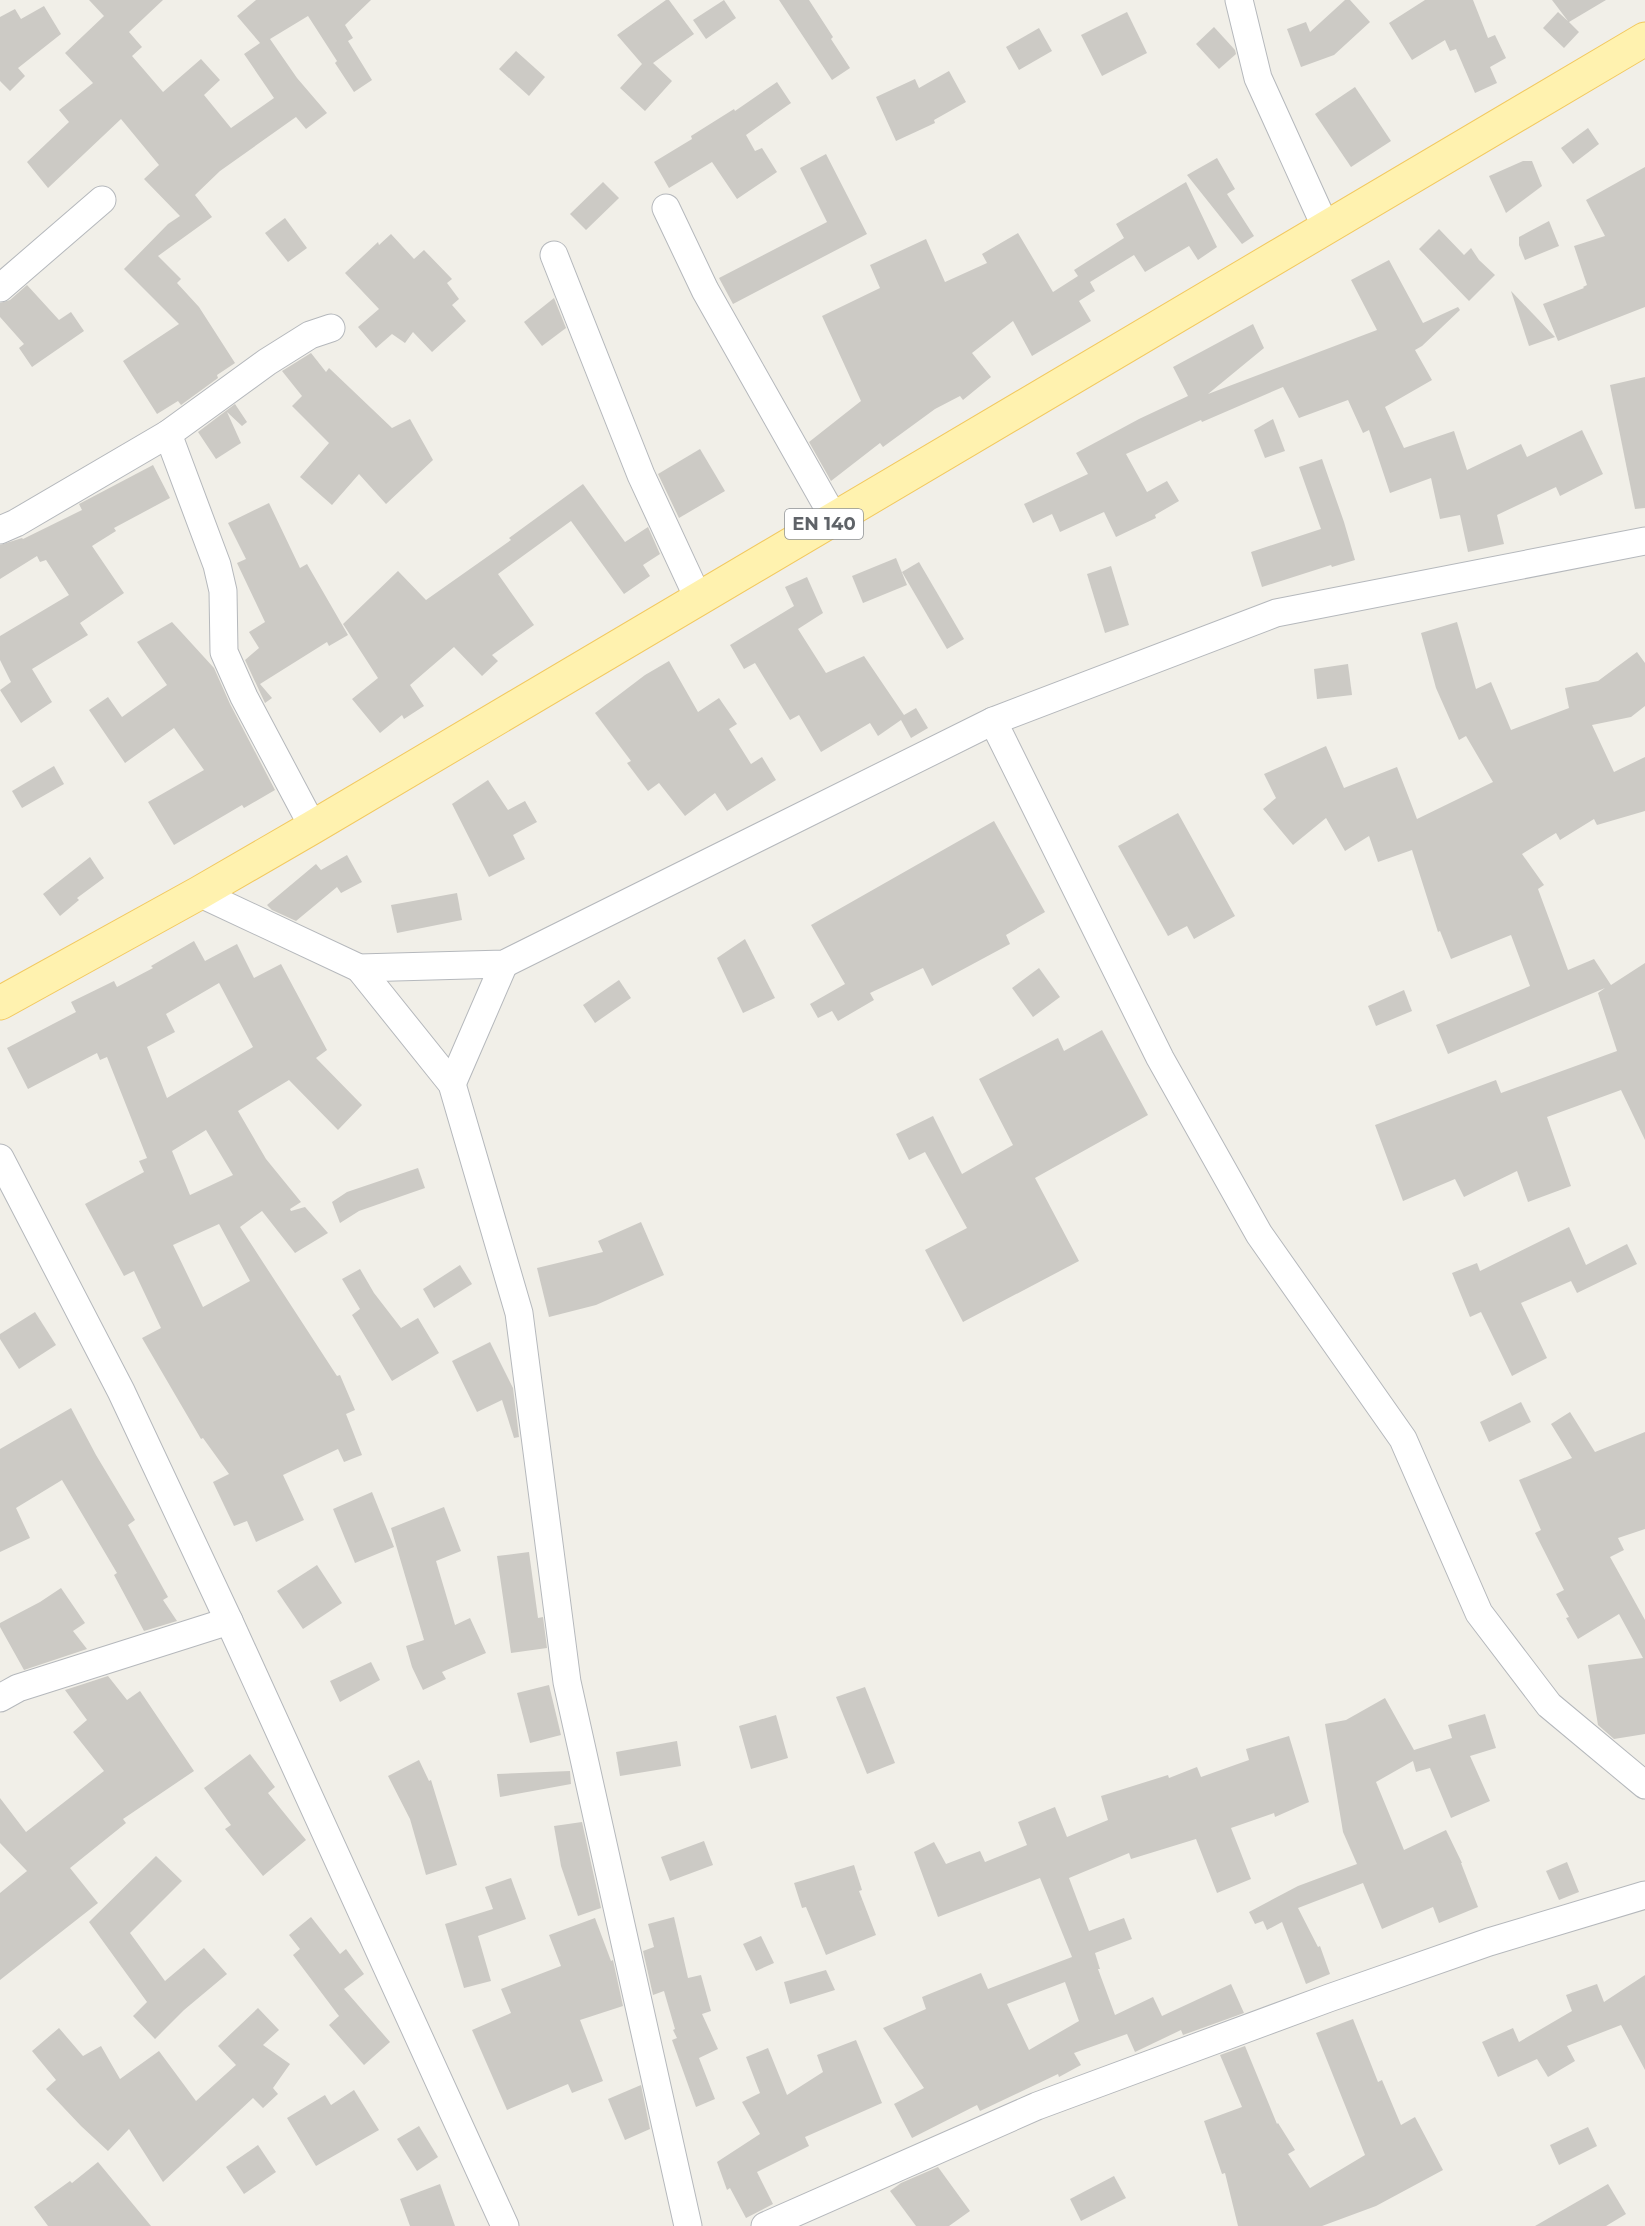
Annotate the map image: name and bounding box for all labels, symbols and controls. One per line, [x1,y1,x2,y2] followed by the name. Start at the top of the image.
[785,509,863,539] road number: EN 140

